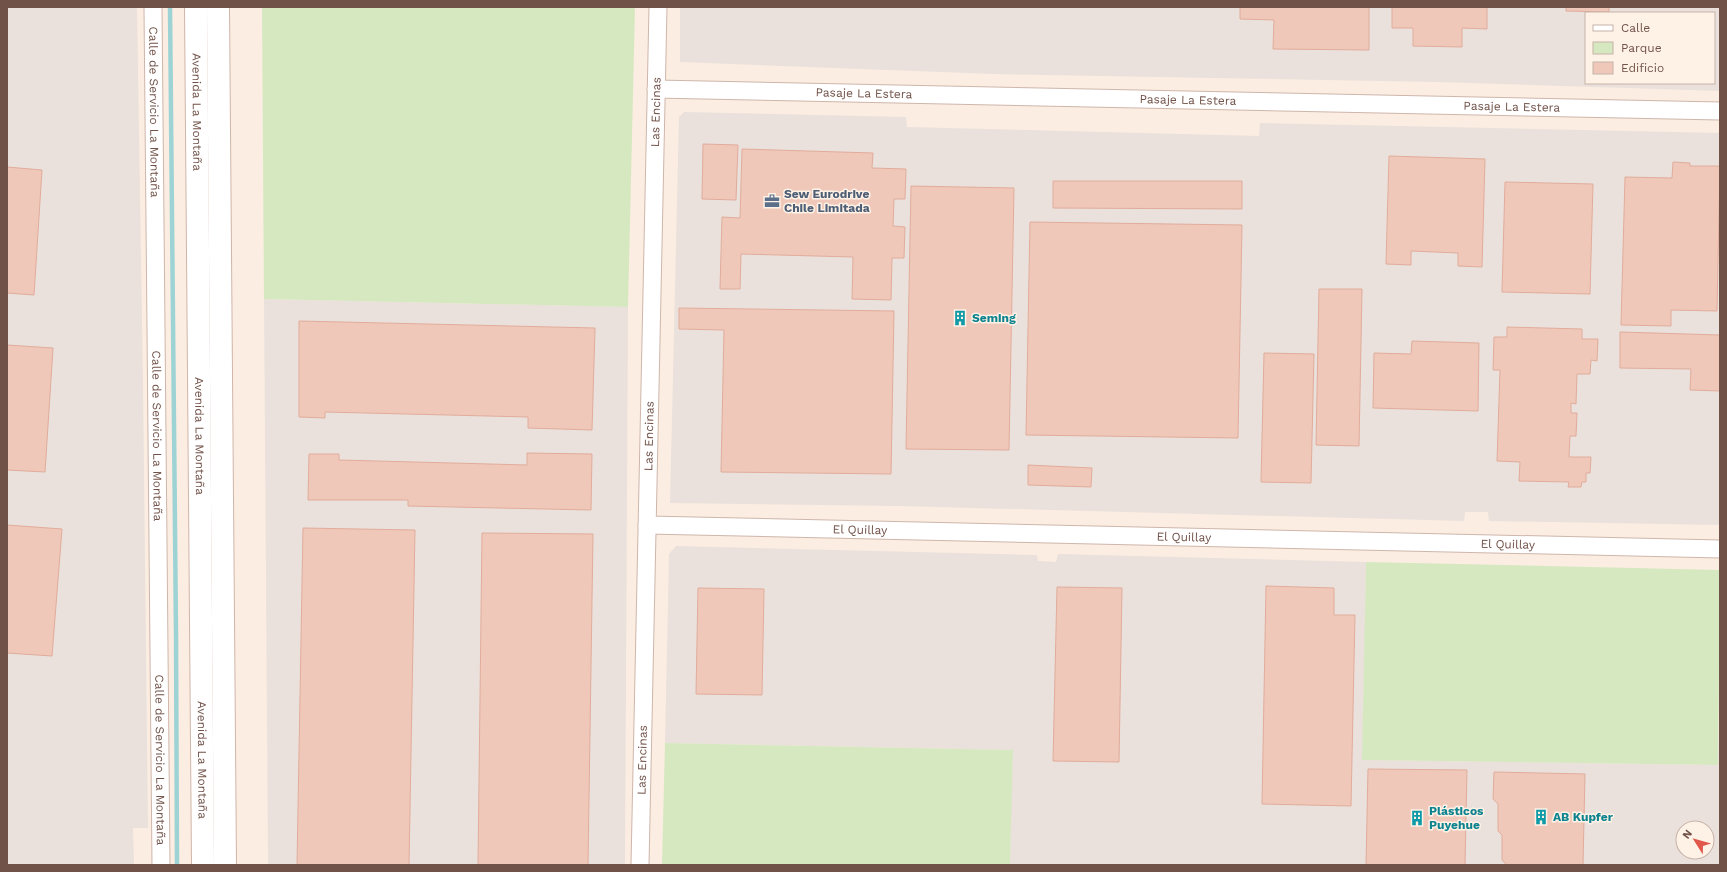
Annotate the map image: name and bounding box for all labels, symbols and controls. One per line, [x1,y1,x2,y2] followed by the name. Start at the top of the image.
[1585,12,1715,84] legend
[1621,21,1650,35] text: Calle
[146,27,162,198] street label: Calle de Servicio La Montaña
[1621,41,1662,55] text: Parque
[189,53,204,171] street label: Avenida La Montaña
[1621,61,1664,75] text: Edificio
[648,77,664,147] street label: Las Encinas
[815,85,913,101] street label: Pasaje La Estera
[1139,92,1237,108] street label: Pasaje La Estera
[1463,99,1561,115] street label: Pasaje La Estera
[784,187,870,215] place label: Sew Eurodrive Chile Limitada
[763,192,781,210] office icon: Sew Eurodrive Chile Limitada
[951,309,969,327] building icon: Seming
[972,311,1016,325] place label: Seming
[149,351,165,522] street label: Calle de Servicio La Montaña
[192,377,207,495] street label: Avenida La Montaña
[641,401,657,471] street label: Las Encinas
[832,522,888,537] street label: El Quillay
[1156,529,1212,545] street label: El Quillay
[1480,537,1536,552] street label: El Quillay
[152,674,168,846] street label: Calle de Servicio La Montaña
[195,701,210,819] street label: Avenida La Montaña
[634,725,650,795] street label: Las Encinas
[1429,804,1484,832] place label: Plásticos Puyehue
[1532,808,1550,826] building icon: AB Kupfer
[1408,809,1426,827] building icon: Plásticos Puyehue
[1553,810,1614,824] place label: AB Kupfer
[1675,820,1715,860] north arrow
[1680,827,1695,841] text: N

